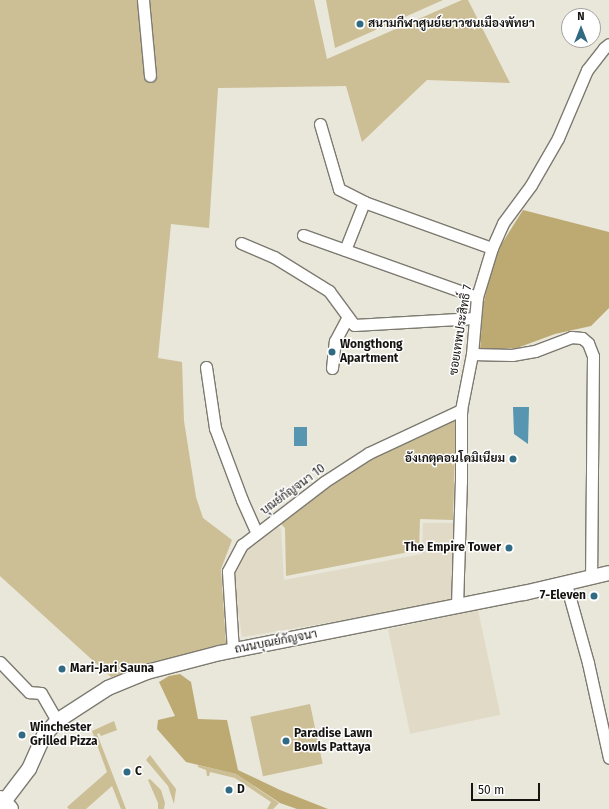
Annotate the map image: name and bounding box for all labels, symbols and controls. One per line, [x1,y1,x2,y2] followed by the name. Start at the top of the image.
[561,8,601,48] north arrow
[577,10,585,23] text: N
[368,17,535,31] place label: สนามกีฬาศูนย์เยาวชนเมืองพัทยา
[355,19,365,29] marker: สนามกีฬาศูนย์เยาวชนเมืองพัทยา
[447,284,475,376] street label: ซอยเทพประสิทธิ์ 7
[340,338,403,366] place label: Wongthong Apartment
[327,347,337,357] marker: Wongthong Apartment
[405,452,505,466] place label: อังเกตุคอนโดมิเนียม
[508,454,518,464] marker: อังเกตุคอนโดมิเนียม
[258,462,328,518] street label: บุณย์กัญจนา 10
[404,541,501,555] place label: The Empire Tower
[504,543,514,553] marker: The Empire Tower
[540,589,586,603] place label: 7-Eleven
[589,591,599,601] marker: 7-Eleven
[233,627,319,657] street label: ถนนบุณย์กัญจนา
[70,662,154,676] place label: Mari-Jari Sauna
[57,664,67,674] marker: Mari-Jari Sauna
[30,721,98,749] place label: Winchester Grilled Pizza
[294,727,372,755] place label: Paradise Lawn Bowls Pattaya
[17,730,27,740] marker: Winchester Grilled Pizza
[281,736,291,746] marker: Paradise Lawn Bowls Pattaya
[135,765,142,779] place label: C
[122,767,132,777] marker: C
[473,775,542,801] scale bar
[237,783,245,797] place label: D
[478,783,504,797] text: 50 m
[224,785,234,795] marker: D

